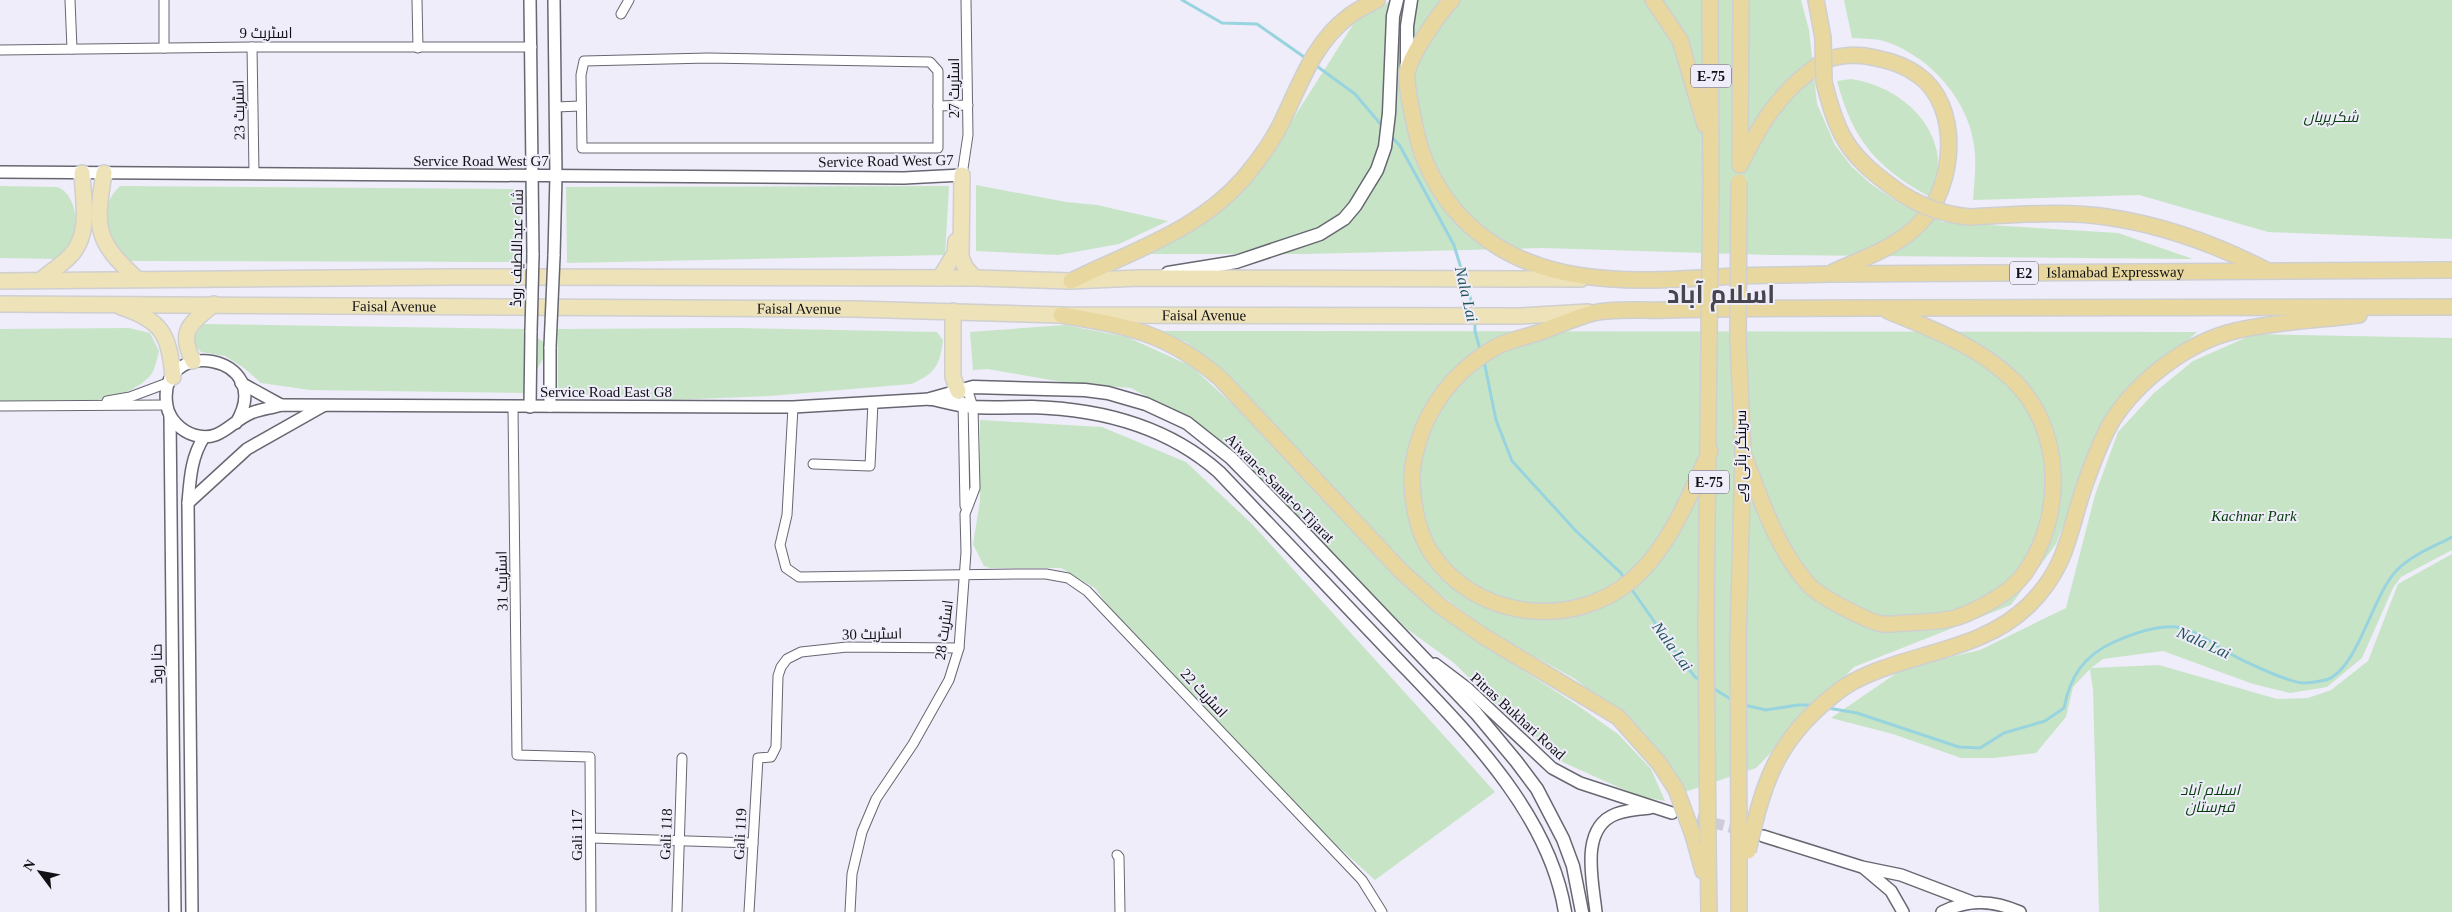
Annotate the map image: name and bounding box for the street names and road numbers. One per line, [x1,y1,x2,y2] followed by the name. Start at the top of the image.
[240,25,292,42] street label: اسٹریٹ 9
[946,58,963,118] street label: اسٹریٹ 27
[1691,64,1731,88] road number: E-75
[230,80,249,140] street label: اسٹریٹ 23
[818,152,954,170] street label: Service Road West G7
[413,153,549,169] street label: Service Road West G7
[508,189,527,307] street label: شاہ عبداللطیف روڈ
[2010,262,2038,284] road number: E2
[2046,264,2185,281] street label: Islamabad Expressway
[352,298,437,315] street label: Faisal Avenue
[757,300,842,317] street label: Faisal Avenue
[1162,307,1246,323] street label: Faisal Avenue
[540,384,672,400] street label: Service Road East G8
[1733,410,1751,502] street label: سرینگر ہائی وے
[1222,430,1338,546] street label: Aiwan-e-Sanat-o-Tijarat
[1689,471,1729,494] road number: E-75
[493,551,512,611] street label: اسٹریٹ 31
[932,599,957,661] street label: اسٹریٹ 28
[842,625,902,644] street label: اسٹریٹ 30
[149,644,166,684] street label: حنا روڈ
[1177,665,1230,721] street label: اسٹریٹ 22
[1467,669,1569,763] street label: Pitras Bukhari Road
[657,808,675,860] street label: Gali 118
[731,808,749,860] street label: Gali 119
[569,809,585,861] street label: Gali 117

